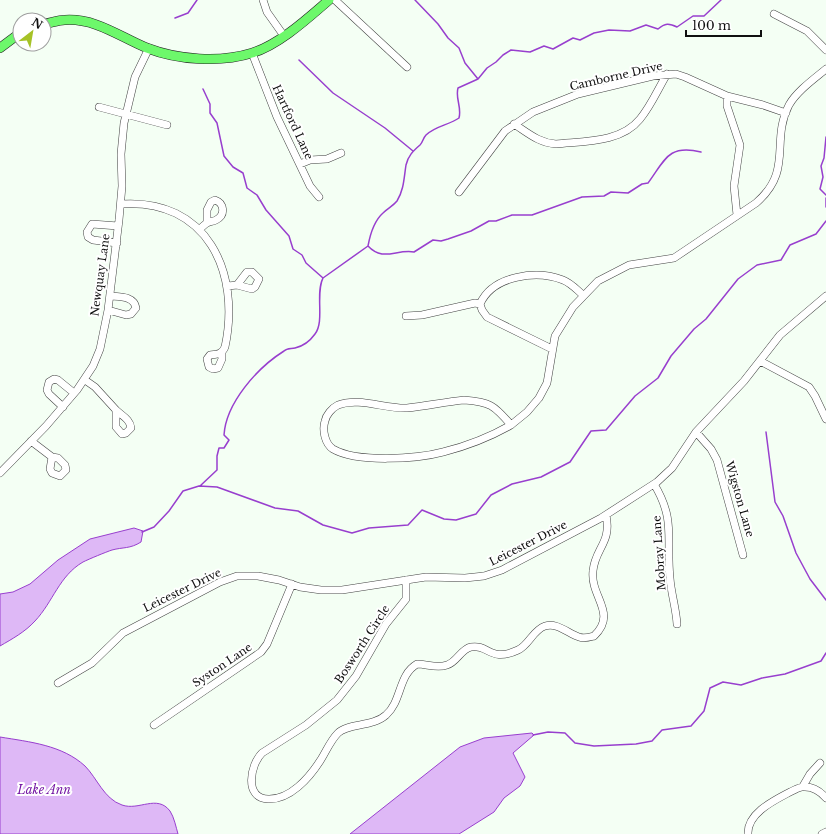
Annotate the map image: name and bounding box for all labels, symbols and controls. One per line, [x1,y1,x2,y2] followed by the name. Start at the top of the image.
[12,12,52,52] north arrow
[686,12,761,38] scale bar
[29,15,46,32] text: N
[692,18,731,33] text: 100 m
[568,59,664,93] street label: Camborne Drive
[270,82,316,162] street label: Hartford Lane
[87,233,113,317] street label: Newquay Lane
[722,458,758,539] street label: Wigston Lane
[649,515,669,591] street label: Mobray Lane
[487,517,569,569] street label: Leicester Drive
[141,565,223,615] street label: Leicester Drive
[331,602,393,686] street label: Bosworth Circle
[190,640,254,690] street label: Syston Lane
[16,782,71,797] water label: Lake Ann

